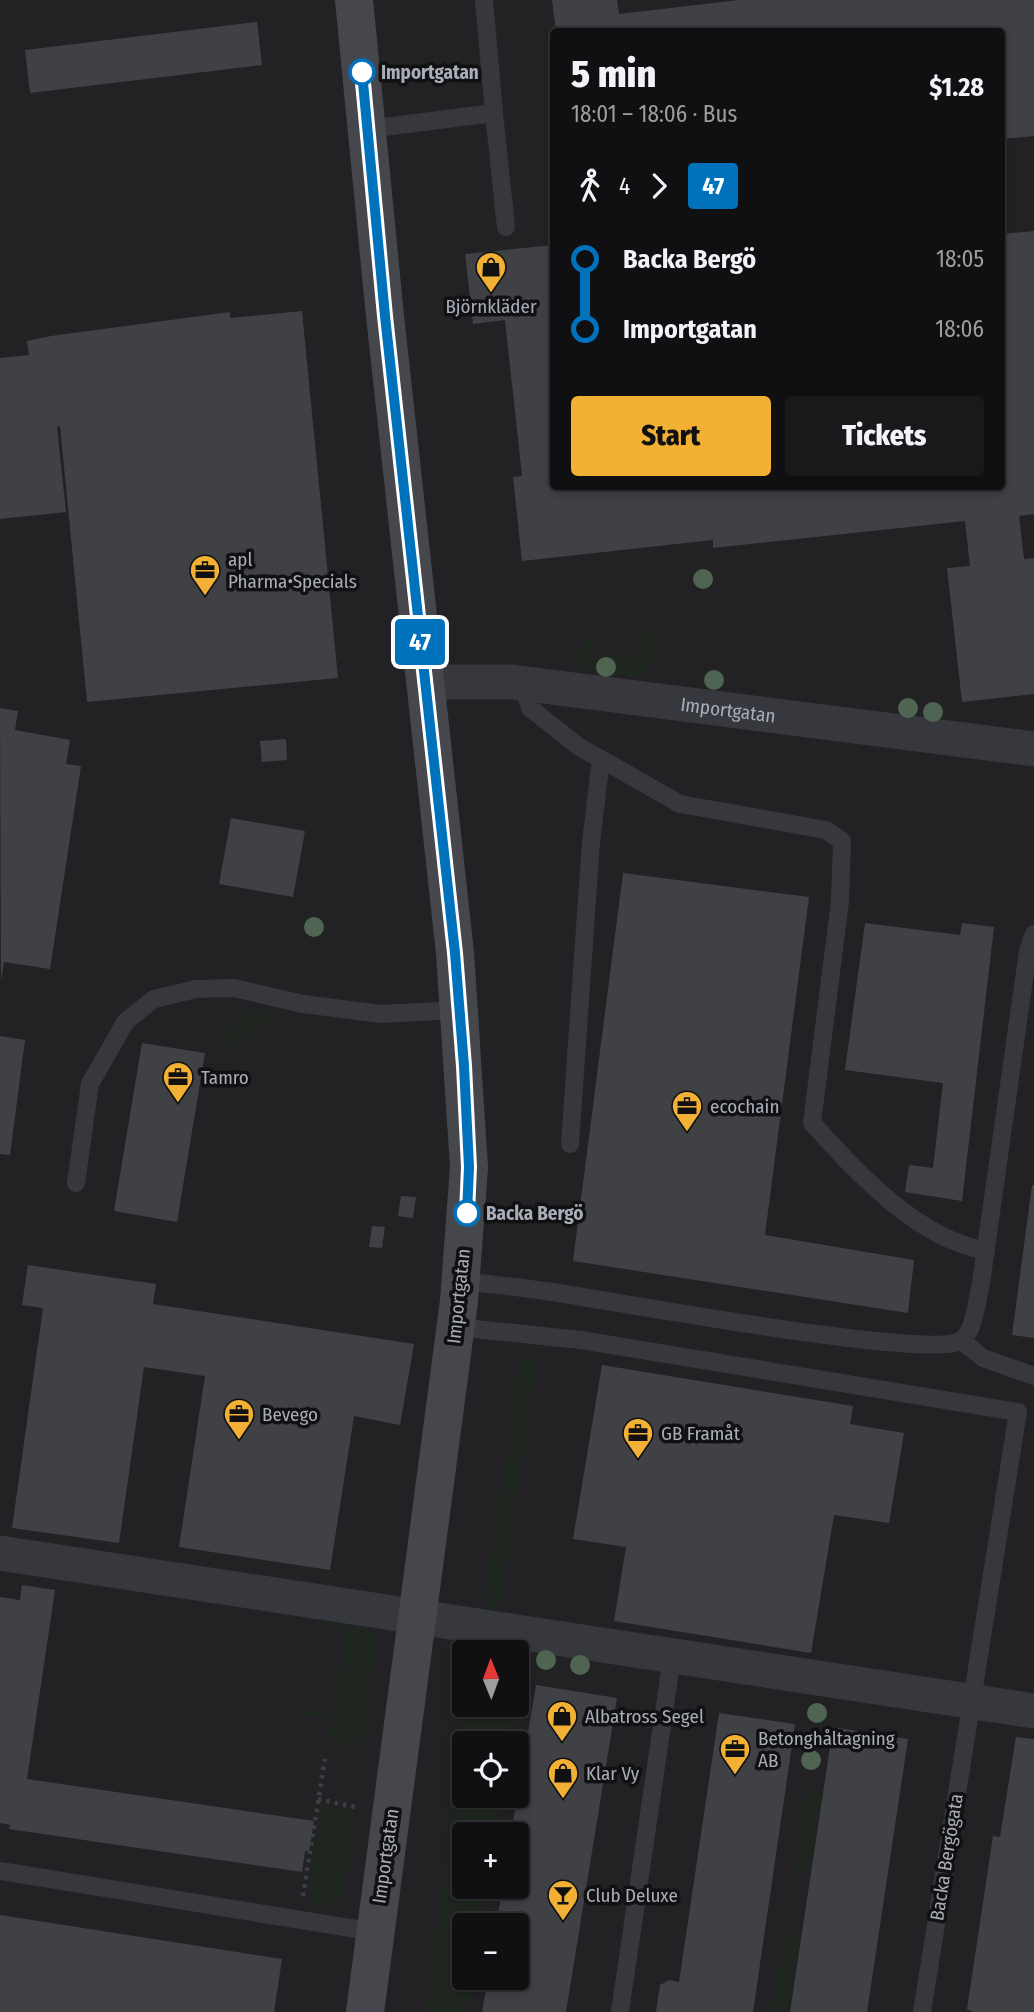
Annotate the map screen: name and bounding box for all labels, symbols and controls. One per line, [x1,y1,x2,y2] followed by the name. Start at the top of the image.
[571,51,656,97] text: 5 min
[349,59,375,85] marker: Importgatan
[381,61,479,84] place label: Importgatan
[929,72,984,103] text: $1.28
[571,100,737,128] text: 18:01 – 18:06 · Bus
[571,167,609,205] icon: walk
[640,167,678,205] icon: forward
[619,172,630,200] text: 4
[702,172,724,200] text: 47
[623,244,756,275] text: Backa Bergö
[936,245,984,273] text: 18:05
[474,250,508,294] shop icon: Björnkläder
[445,295,537,318] place label: Björnkläder
[623,314,757,345] text: Importgatan
[935,315,984,343] text: 18:06
[571,396,771,476] button: Start
[785,396,984,476] button: Tickets
[228,548,357,593] place label: apl Pharma•Specials
[188,553,222,597] office icon: apl Pharma•Specials
[388,619,452,665] line badge: 47
[409,628,431,656] text: 47
[679,693,777,728] street label: Importgatan
[161,1060,195,1104] office icon: Tamro
[201,1066,249,1089] place label: Tamro
[670,1089,704,1133] office icon: ecochain
[710,1095,779,1118] place label: ecochain
[454,1200,480,1226] marker: Backa Bergö
[486,1202,583,1225] place label: Backa Bergö
[442,1247,475,1345] street label: Importgatan
[222,1397,256,1441] office icon: Bevego
[262,1403,318,1426] place label: Bevego
[621,1416,655,1460] office icon: GB Framåt
[661,1422,741,1445] place label: GB Framåt
[452,1640,528,1717] north arrow
[452,1640,529,1990] map controls
[545,1699,579,1743] shop icon: Albatross Segel
[585,1705,704,1728] place label: Albatross Segel
[758,1727,895,1772] place label: Betonghåltagning AB
[452,1731,529,1808] button: locate
[718,1732,752,1776] office icon: Betonghåltagning AB
[546,1756,580,1800] shop icon: Klar Vy
[586,1762,640,1785] place label: Klar Vy
[925,1792,968,1922] street label: Backa Bergögata
[367,1807,404,1905] street label: Importgatan
[452,1822,529,1899] button: +
[546,1878,580,1922] bar icon: Club Deluxe
[586,1884,678,1907] place label: Club Deluxe
[452,1913,529,1990] button: −

